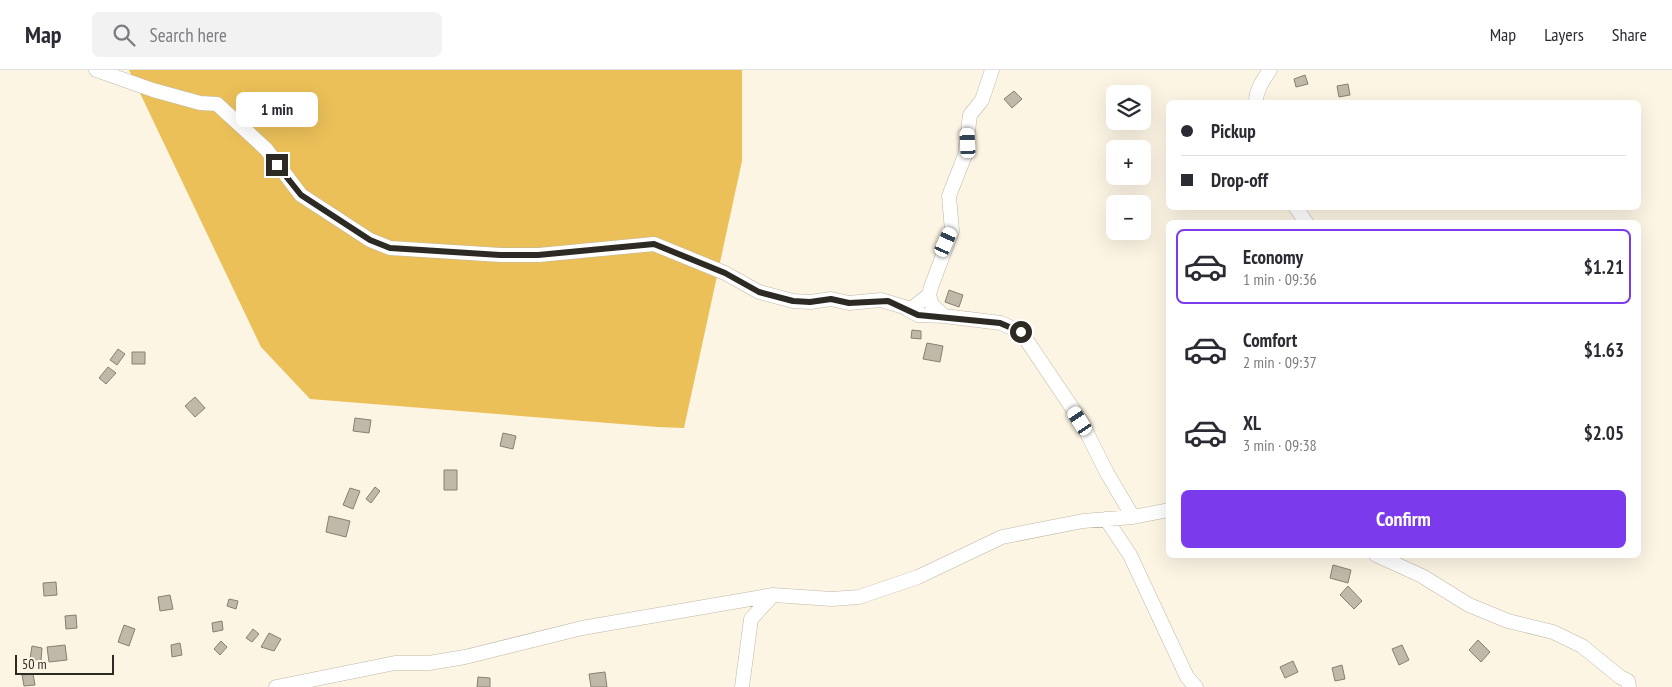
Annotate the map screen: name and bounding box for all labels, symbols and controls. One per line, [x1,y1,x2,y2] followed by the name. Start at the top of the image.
[92,12,442,57] search box
[25,19,62,50] text: Map
[110,21,138,49] icon: search
[150,23,227,47] text: Search here
[1490,23,1516,46] text: Map
[1544,23,1584,46] text: Layers
[1612,23,1647,46] text: Share
[1106,85,1151,240] map controls
[1106,85,1151,130] button: layers
[236,92,318,128] callout: 1 min
[261,99,293,119] text: 1 min
[1211,119,1256,143] text: Pickup
[959,128,976,158] car
[1106,140,1151,185] button: +
[266,154,288,176] route end
[1211,168,1268,192] text: Drop-off
[1106,195,1151,240] button: −
[933,225,958,259] car
[1183,244,1228,289] icon: car
[1243,245,1303,269] text: Economy
[1584,255,1624,279] text: $1.21
[1243,269,1317,289] text: 1 min · 09:36
[1010,321,1032,343] route start
[1183,327,1228,372] icon: car
[1243,328,1297,352] text: Comfort
[1584,338,1624,362] text: $1.63
[1243,352,1317,372] text: 2 min · 09:37
[1065,404,1094,438] car
[1183,410,1228,455] icon: car
[1243,411,1261,435] text: XL
[1584,421,1624,445] text: $2.05
[1243,435,1317,455] text: 3 min · 09:38
[1181,490,1626,548] button: Confirm
[15,652,114,675] scale bar
[22,655,47,673] text: 50 m

